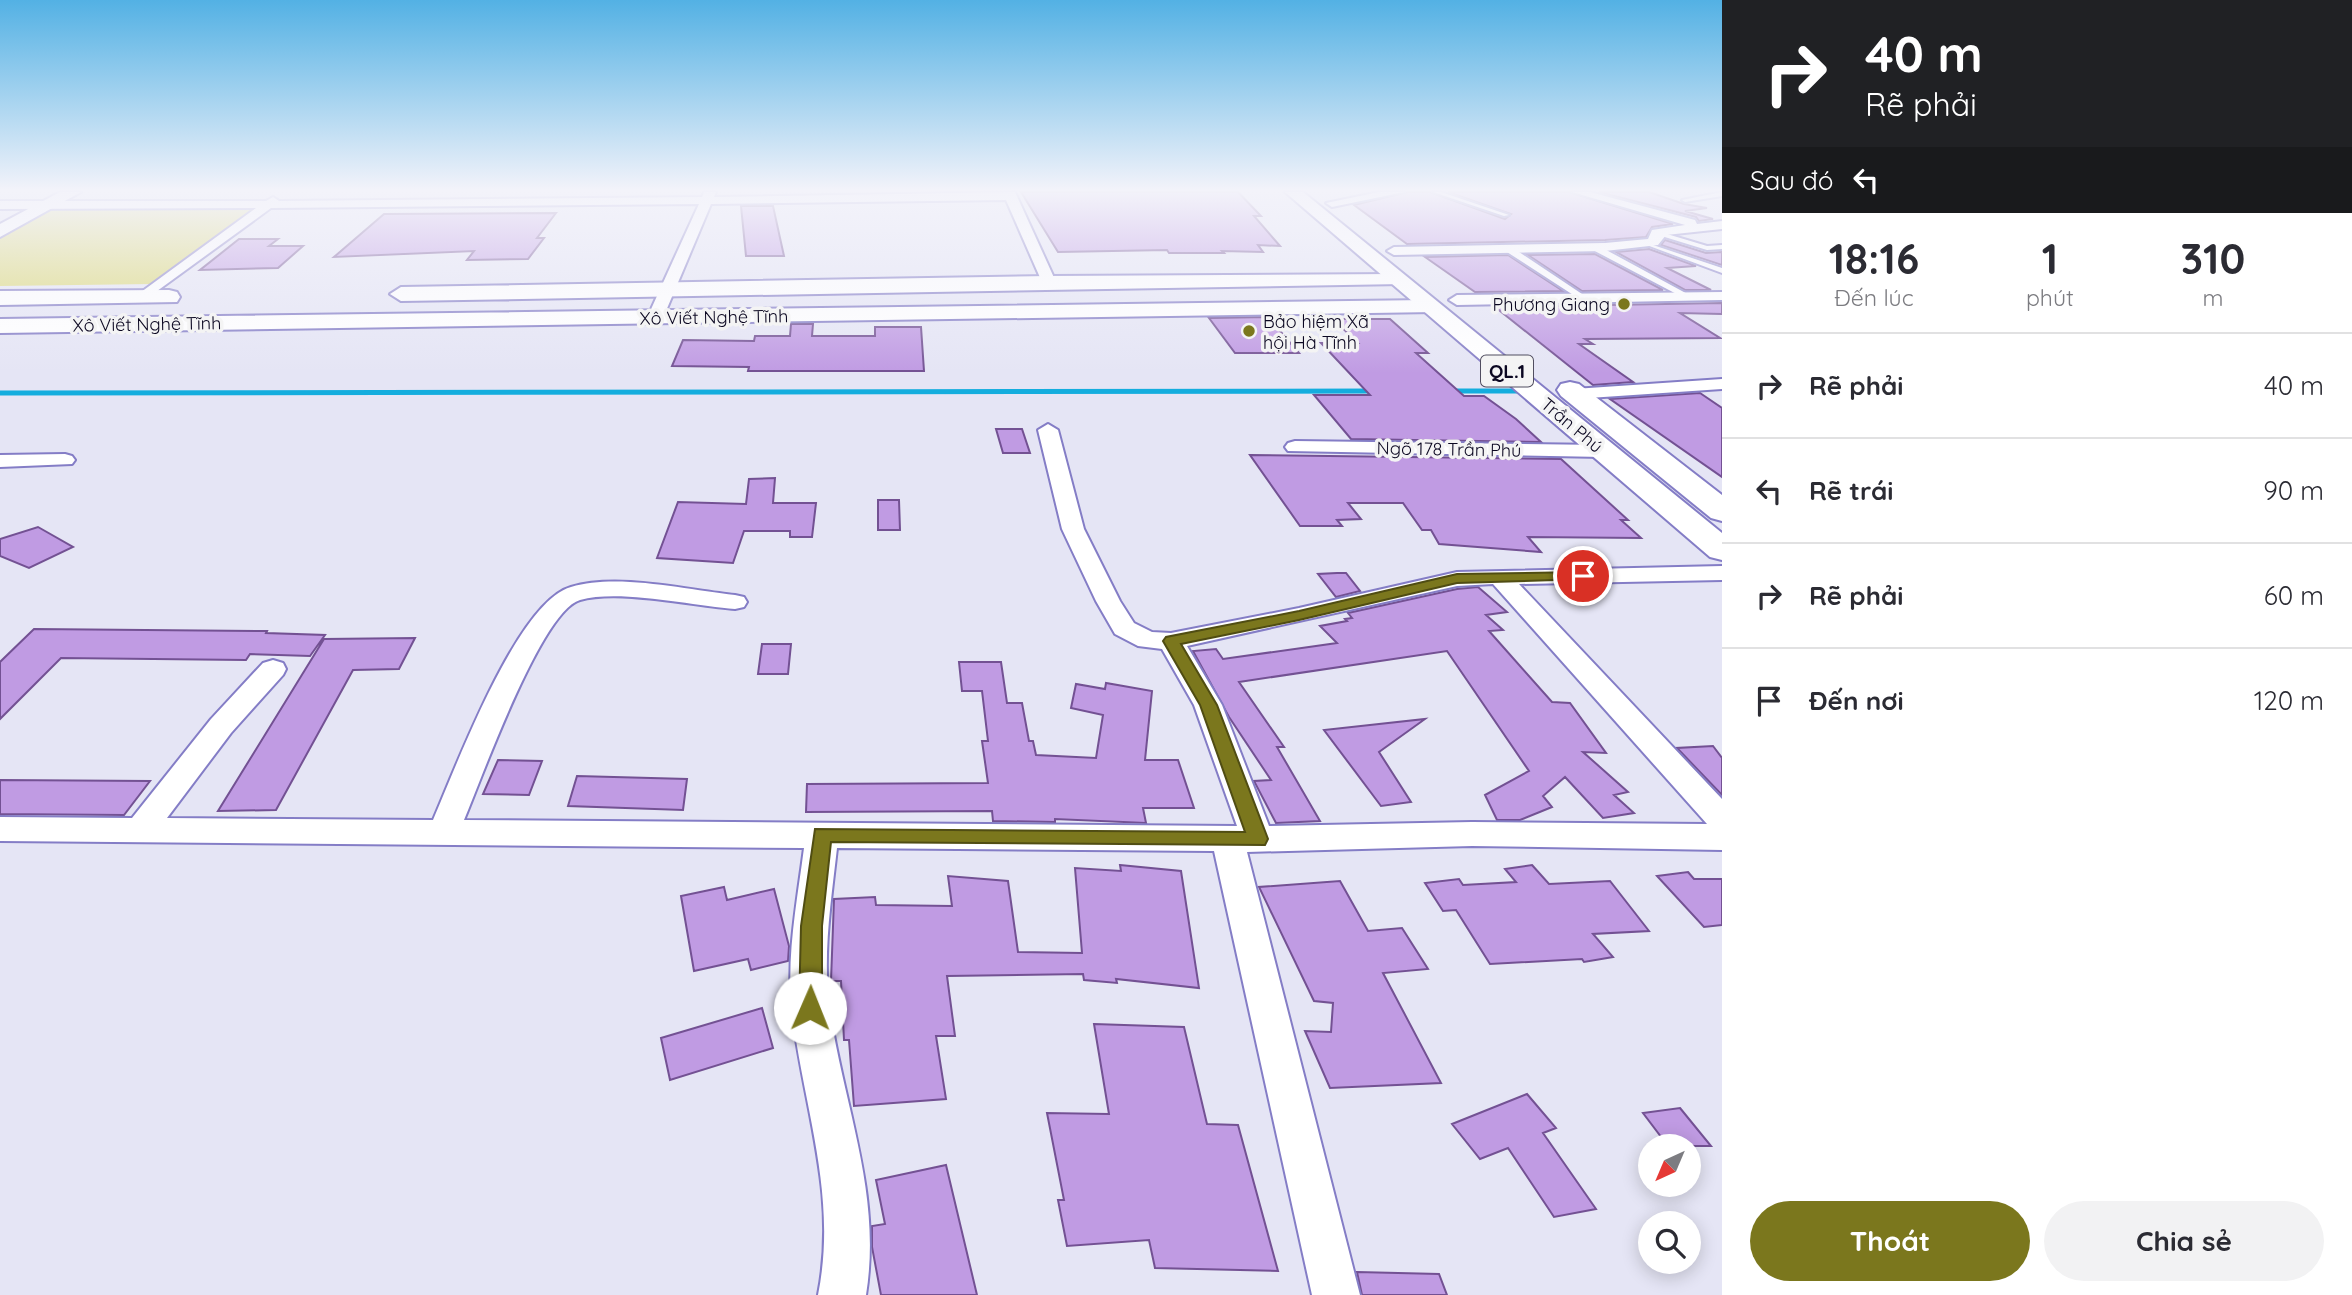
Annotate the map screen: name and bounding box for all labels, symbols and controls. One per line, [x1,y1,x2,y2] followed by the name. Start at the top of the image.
[1865,23,1983,84] text: 40 m
[1750,28,1841,119] icon: right
[1865,84,1977,124] text: Rẽ phải
[1847,161,1885,199] icon: left
[1750,164,1833,197] text: Sau đó
[1829,232,1919,285] text: 18:16
[2042,232,2058,285] text: 1
[2181,232,2245,285] text: 310
[1834,283,1914,312] text: Đến lúc
[2026,283,2074,312] text: phút
[2202,283,2223,312] text: m
[1492,293,1610,316] place label: Phương Giang
[1616,296,1632,312] marker: Phương Giang
[639,304,789,330] street label: Xô Viết Nghệ Tĩnh
[1263,310,1369,354] place label: Bảo hiệm Xã hội Hà Tĩnh
[72,311,222,337] street label: Xô Viết Nghệ Tĩnh
[1241,323,1257,339] marker: Bảo hiệm Xã hội Hà Tĩnh
[1481,356,1533,386] road number: QL.1
[1750,367,1788,405] icon: right
[1809,369,1903,402] text: Rẽ phải
[2264,369,2324,402] text: 40 m
[1536,392,1608,458] street label: Trần Phú
[1377,436,1521,462] street label: Ngõ 178 Trần Phú
[1750,472,1788,510] icon: left
[1809,474,1893,507] text: Rẽ trái
[2263,474,2324,507] text: 90 m
[1553,546,1613,606] pin
[1564,557,1602,595] icon: arrive
[1750,577,1788,615] icon: right
[1809,579,1903,612] text: Rẽ phải
[2264,579,2324,612] text: 60 m
[1750,682,1788,720] icon: arrive
[1809,684,1904,717] text: Đến nơi
[2254,684,2324,717] text: 120 m
[773,971,847,1045] position arrow
[1638,1134,1701,1197] north arrow
[1638,1134,1701,1274] map controls
[1750,1201,2030,1281] button: Thoát
[2044,1201,2324,1281] button: Chia sẻ
[1638,1211,1701,1274] button: search

